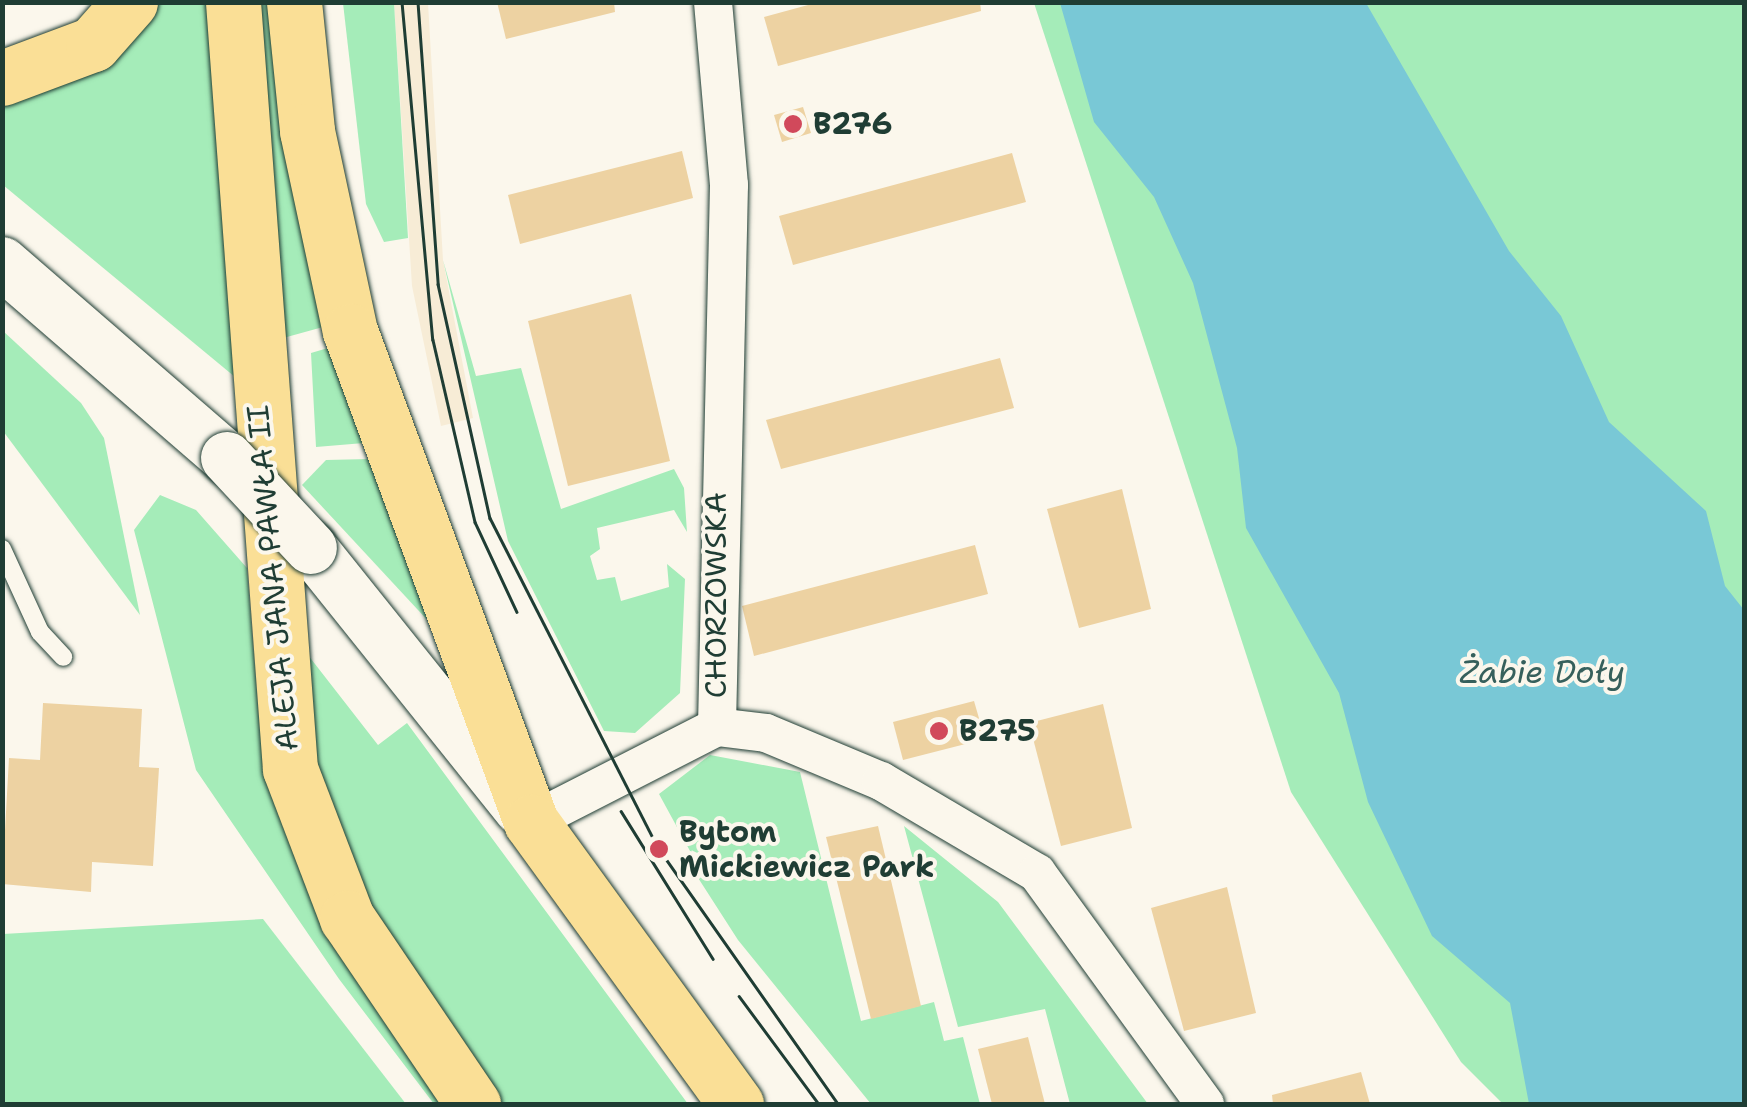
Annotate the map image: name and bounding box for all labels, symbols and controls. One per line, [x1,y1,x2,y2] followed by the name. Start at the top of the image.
[813,106,892,142] place label: B276
[782,113,804,135] marker: B276
[240,404,306,752] street label: ALEJA JANA PAWŁA II
[698,492,734,698] street label: CHORZOWSKA
[1459,653,1625,691] water label: Żabie Doły
[959,713,1036,749] place label: B275
[928,720,950,742] marker: B275
[679,814,935,884] place label: Bytom Mickiewicz Park
[648,838,670,860] marker: Bytom Mickiewicz Park

